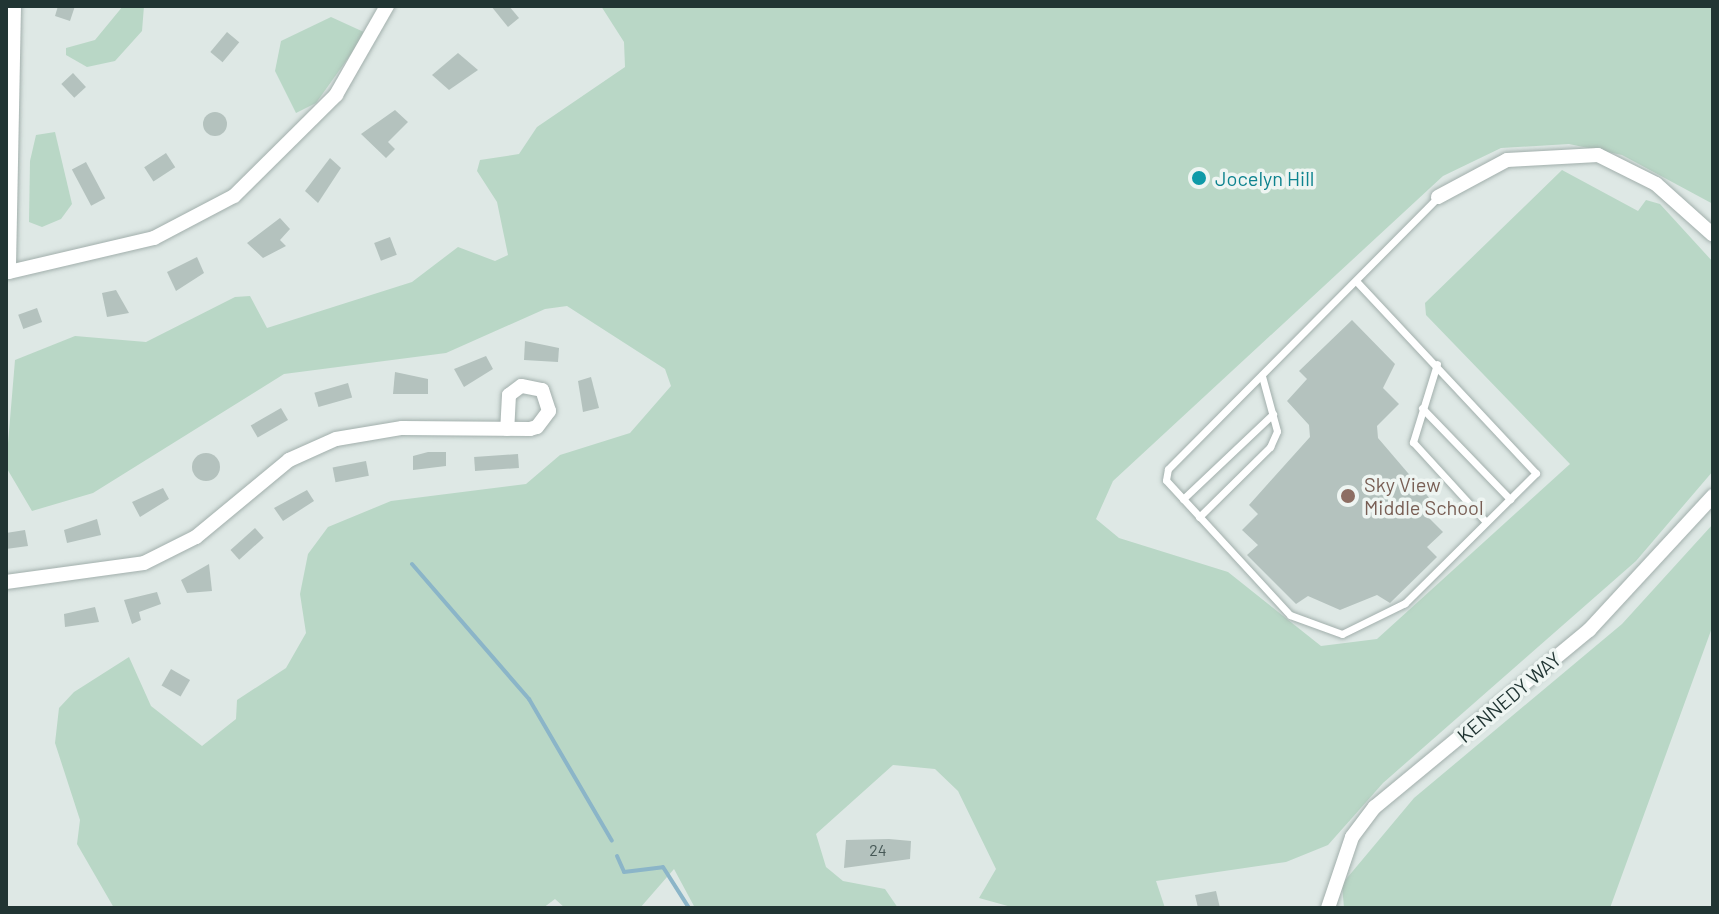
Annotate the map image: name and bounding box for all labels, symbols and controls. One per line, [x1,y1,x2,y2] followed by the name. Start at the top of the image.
[1215,166,1314,190] place label: Jocelyn Hill
[1190,169,1208,187] marker: Jocelyn Hill
[1364,472,1484,519] place label: Sky View Middle School
[1339,487,1357,505] marker: Sky View Middle School
[1452,647,1566,747] street label: KENNEDY WAY
[869,840,887,860] house number: 24

